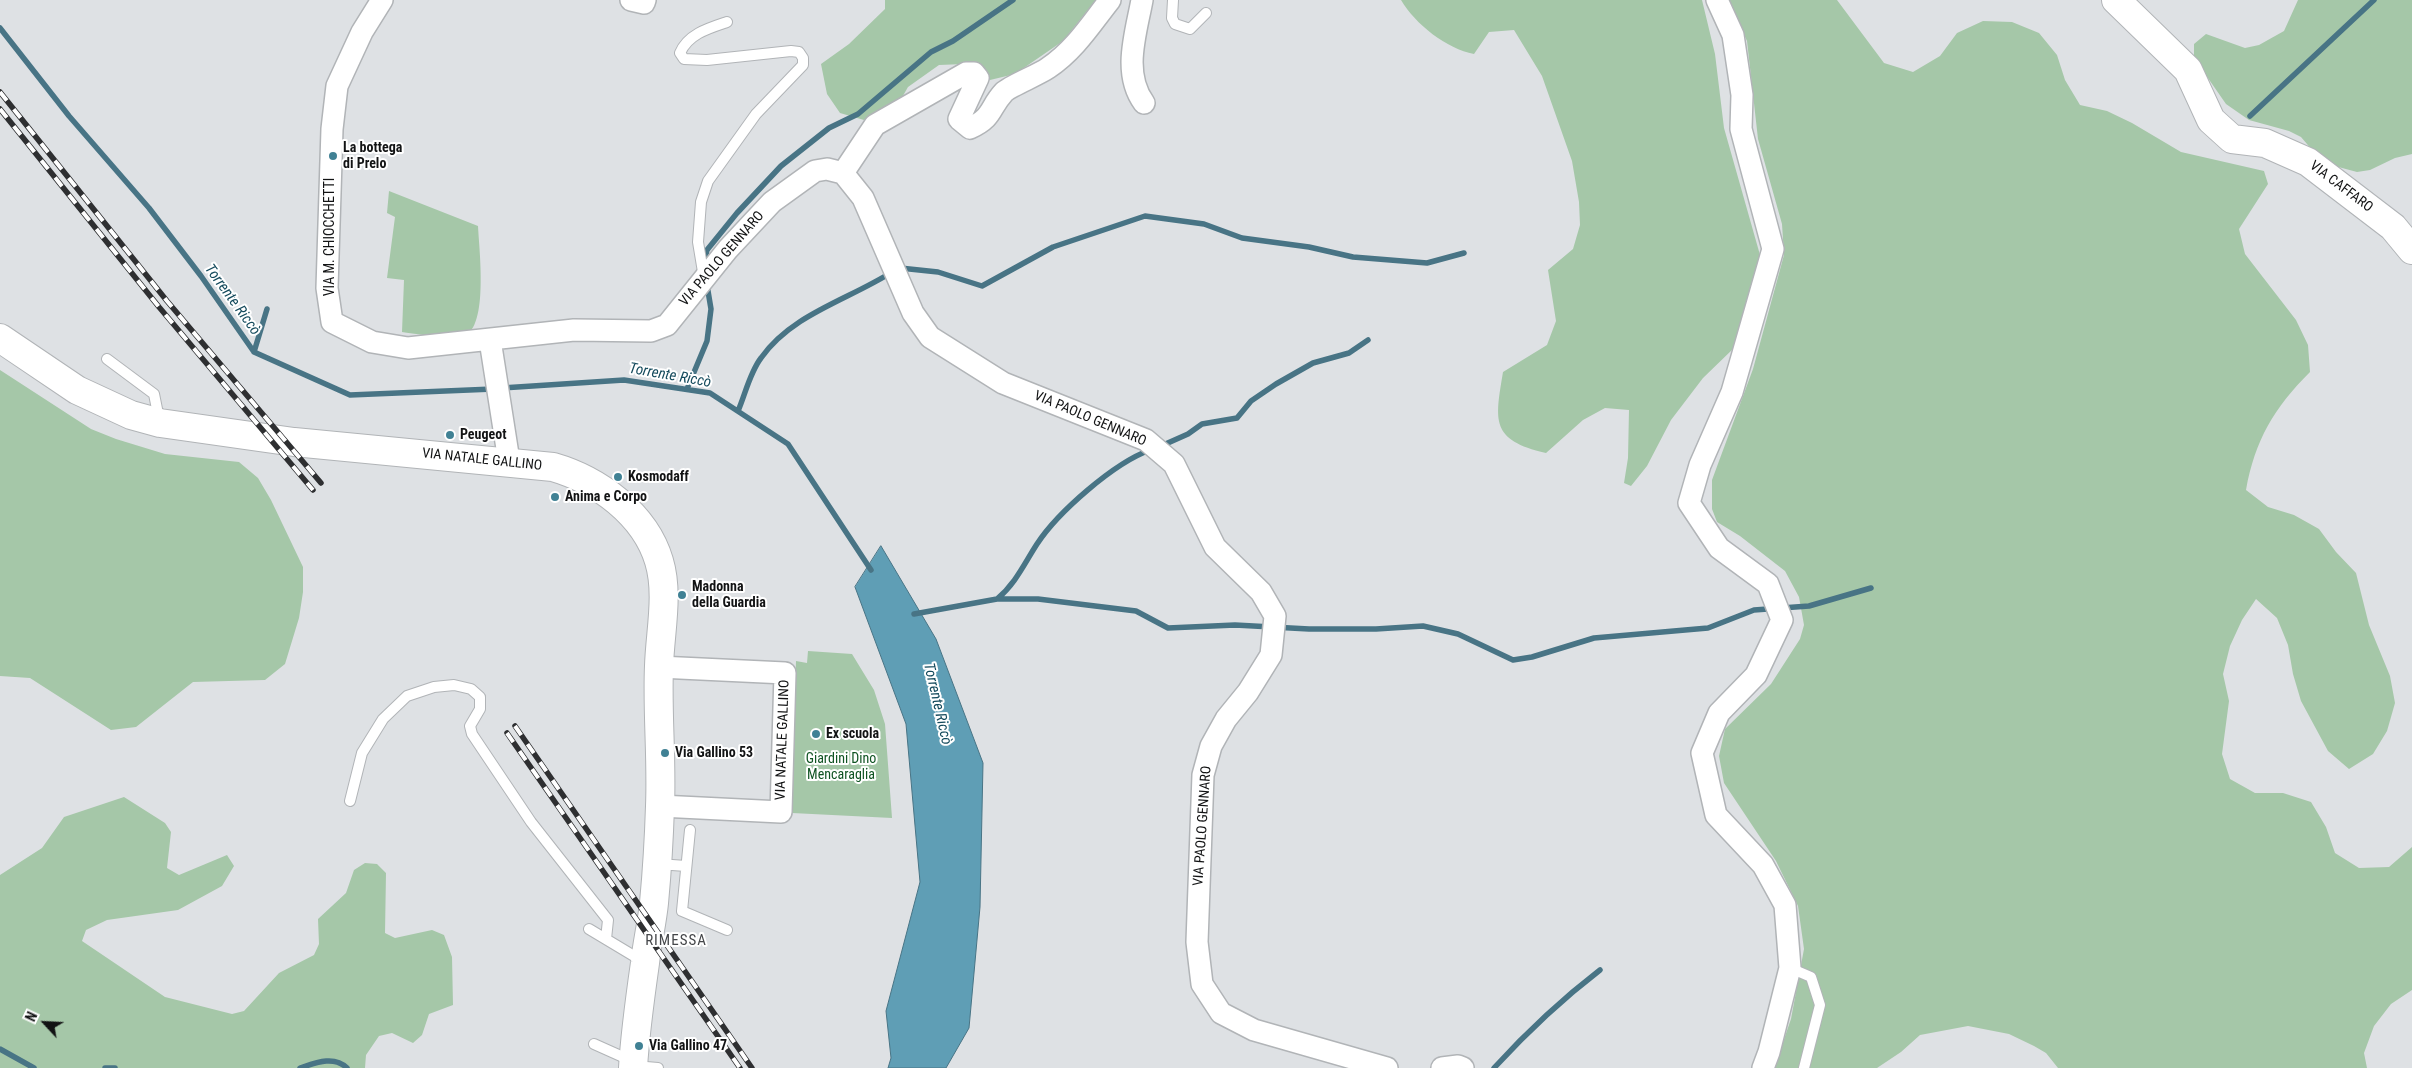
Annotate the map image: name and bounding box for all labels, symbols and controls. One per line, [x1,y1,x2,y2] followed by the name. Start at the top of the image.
[343,140,402,172] place label: La bottega di Prelo
[327,150,339,162] marker: La bottega di Prelo
[2306,158,2376,216] street label: VIA CAFFARO
[322,178,338,296] street label: VIA M. CHIOCCHETTI
[676,208,768,310] street label: VIA PAOLO GENNARO
[200,261,264,339] water label: Torrente Riccò
[628,360,712,392] water label: Torrente Riccò
[1031,388,1149,450] street label: VIA PAOLO GENNARO
[460,427,506,443] place label: Peugeot
[444,429,456,441] marker: Peugeot
[421,445,543,475] street label: VIA NATALE GALLINO
[628,469,689,485] place label: Kosmodaff
[612,471,624,483] marker: Kosmodaff
[565,489,647,505] place label: Anima e Corpo
[549,491,561,503] marker: Anima e Corpo
[692,579,766,612] place label: Madonna della Guardia
[676,589,688,601] marker: Madonna della Guardia
[919,661,955,747] water label: Torrente Riccò
[772,679,794,801] street label: VIA NATALE GALLINO
[826,726,879,742] place label: Ex scuola
[810,728,822,740] marker: Ex scuola
[675,745,753,761] place label: Via Gallino 53
[659,747,671,759] marker: Via Gallino 53
[806,751,876,784] park label: Giardini Dino Mencaraglia
[1190,765,1216,887] street label: VIA PAOLO GENNARO
[644,932,708,950] district label: RIMESSA
[20,998,70,1048] north arrow
[22,1009,40,1024] text: N
[649,1038,727,1054] place label: Via Gallino 47
[633,1040,645,1052] marker: Via Gallino 47

